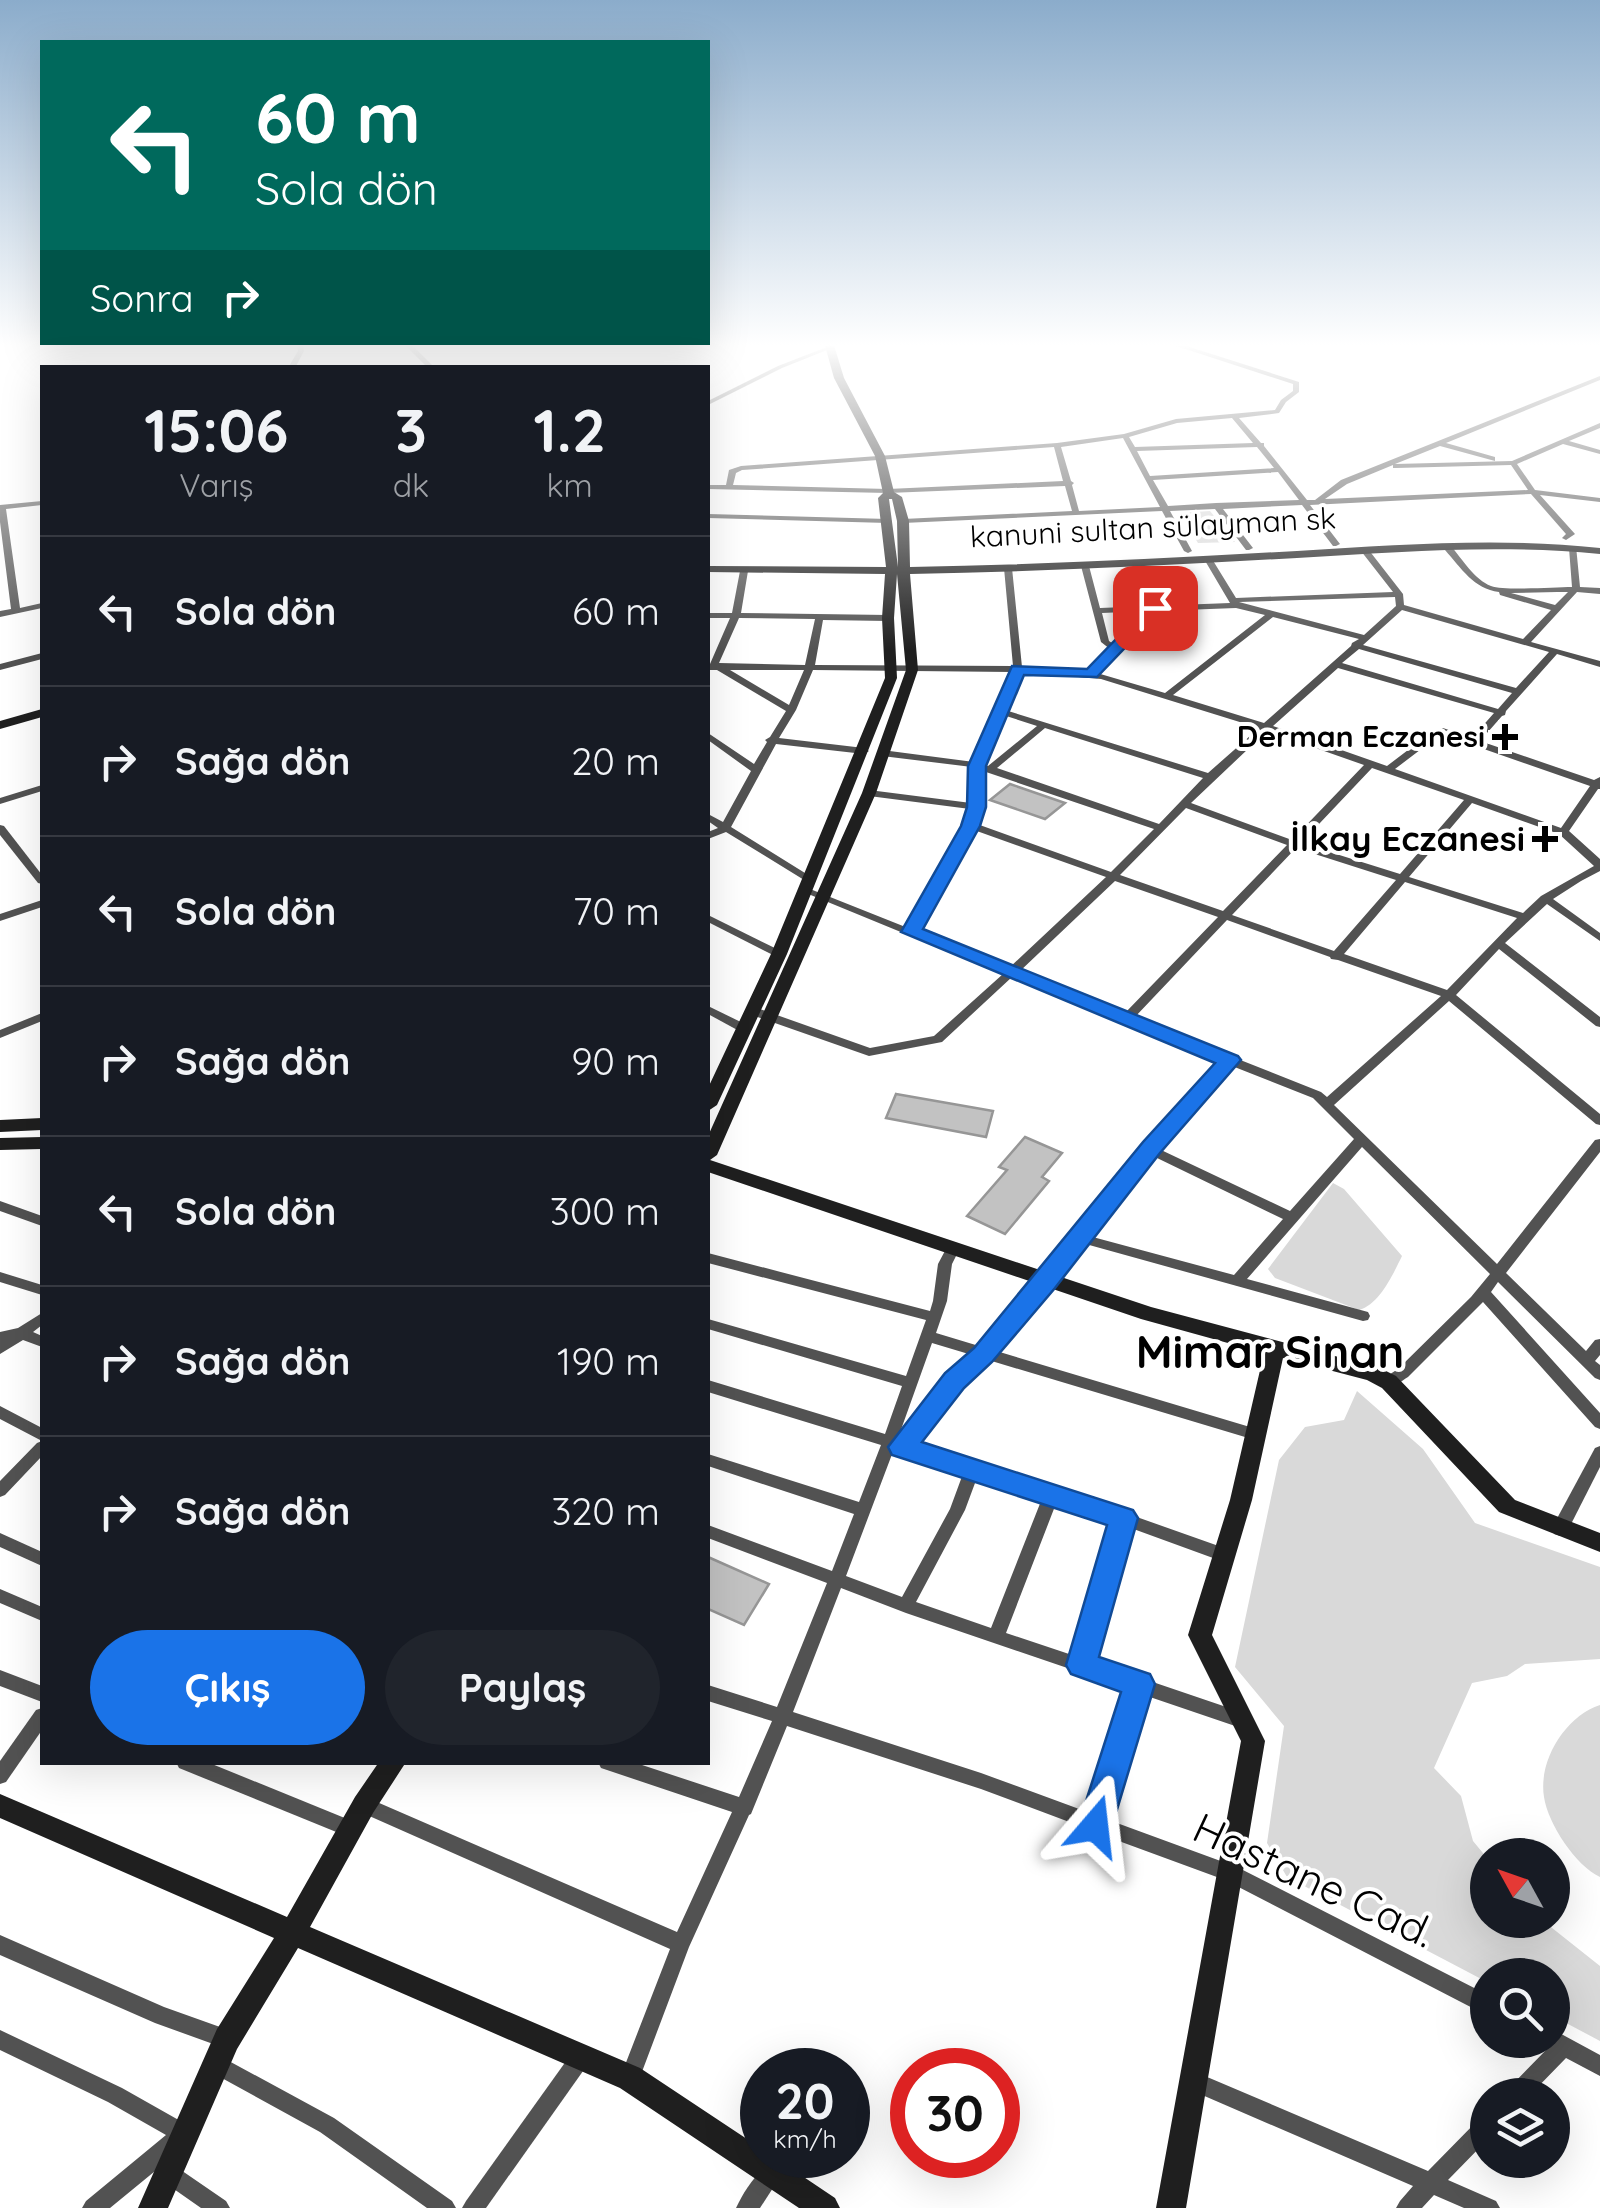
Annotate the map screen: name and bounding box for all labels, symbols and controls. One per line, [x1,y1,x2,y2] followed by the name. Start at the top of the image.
[255,73,421,161] text: 60 m
[90,80,220,210] icon: left
[255,160,438,216] text: Sola dön
[213,270,268,325] icon: right
[90,274,193,322] text: Sonra
[144,392,289,467] text: 15:06
[395,392,427,467] text: 3
[533,392,606,467] text: 1.2
[179,465,254,505] text: Varış
[393,465,429,505] text: dk
[546,465,593,505] text: km
[969,498,1337,556] street label: kanuni sultan sülayman sk
[1113,566,1198,651] pin
[1128,581,1183,636] icon: arrive
[90,584,145,639] icon: left
[175,587,336,635] text: Sola dön
[572,587,660,635] text: 60 m
[1237,717,1485,755] place label: Derman Eczanesi
[1494,726,1516,748] marker: Derman Eczanesi
[90,734,145,789] icon: right
[175,737,351,785] text: Sağa dön
[571,737,660,785] text: 20 m
[1290,816,1525,860] place label: İlkay Eczanesi
[1534,828,1556,850] marker: İlkay Eczanesi
[90,884,145,939] icon: left
[175,887,336,935] text: Sola dön
[573,887,660,935] text: 70 m
[90,1034,145,1089] icon: right
[175,1037,351,1085] text: Sağa dön
[571,1037,660,1085] text: 90 m
[90,1184,145,1239] icon: left
[175,1187,336,1235] text: Sola dön
[550,1187,660,1235] text: 300 m
[1136,1323,1404,1379] district label: Mimar Sinan
[90,1334,145,1389] icon: right
[175,1337,351,1385] text: Sağa dön
[557,1337,660,1385] text: 190 m
[90,1484,145,1539] icon: right
[175,1487,351,1535] text: Sağa dön
[551,1487,660,1535] text: 320 m
[90,1630,365,1745] button: Çıkış
[385,1630,660,1745] button: Paylaş
[1043,1774,1147,1878] position arrow
[1185,1800,1443,1959] street label: Hastane Cad.
[1470,1838,1570,1938] north arrow
[1470,1838,1570,2178] map controls
[1470,1958,1570,2058] button: search
[890,2048,1020,2178] speed limit sign: 30
[775,2069,835,2132] text: 20
[1470,2078,1570,2178] button: layers
[773,2123,837,2154] text: km/h

